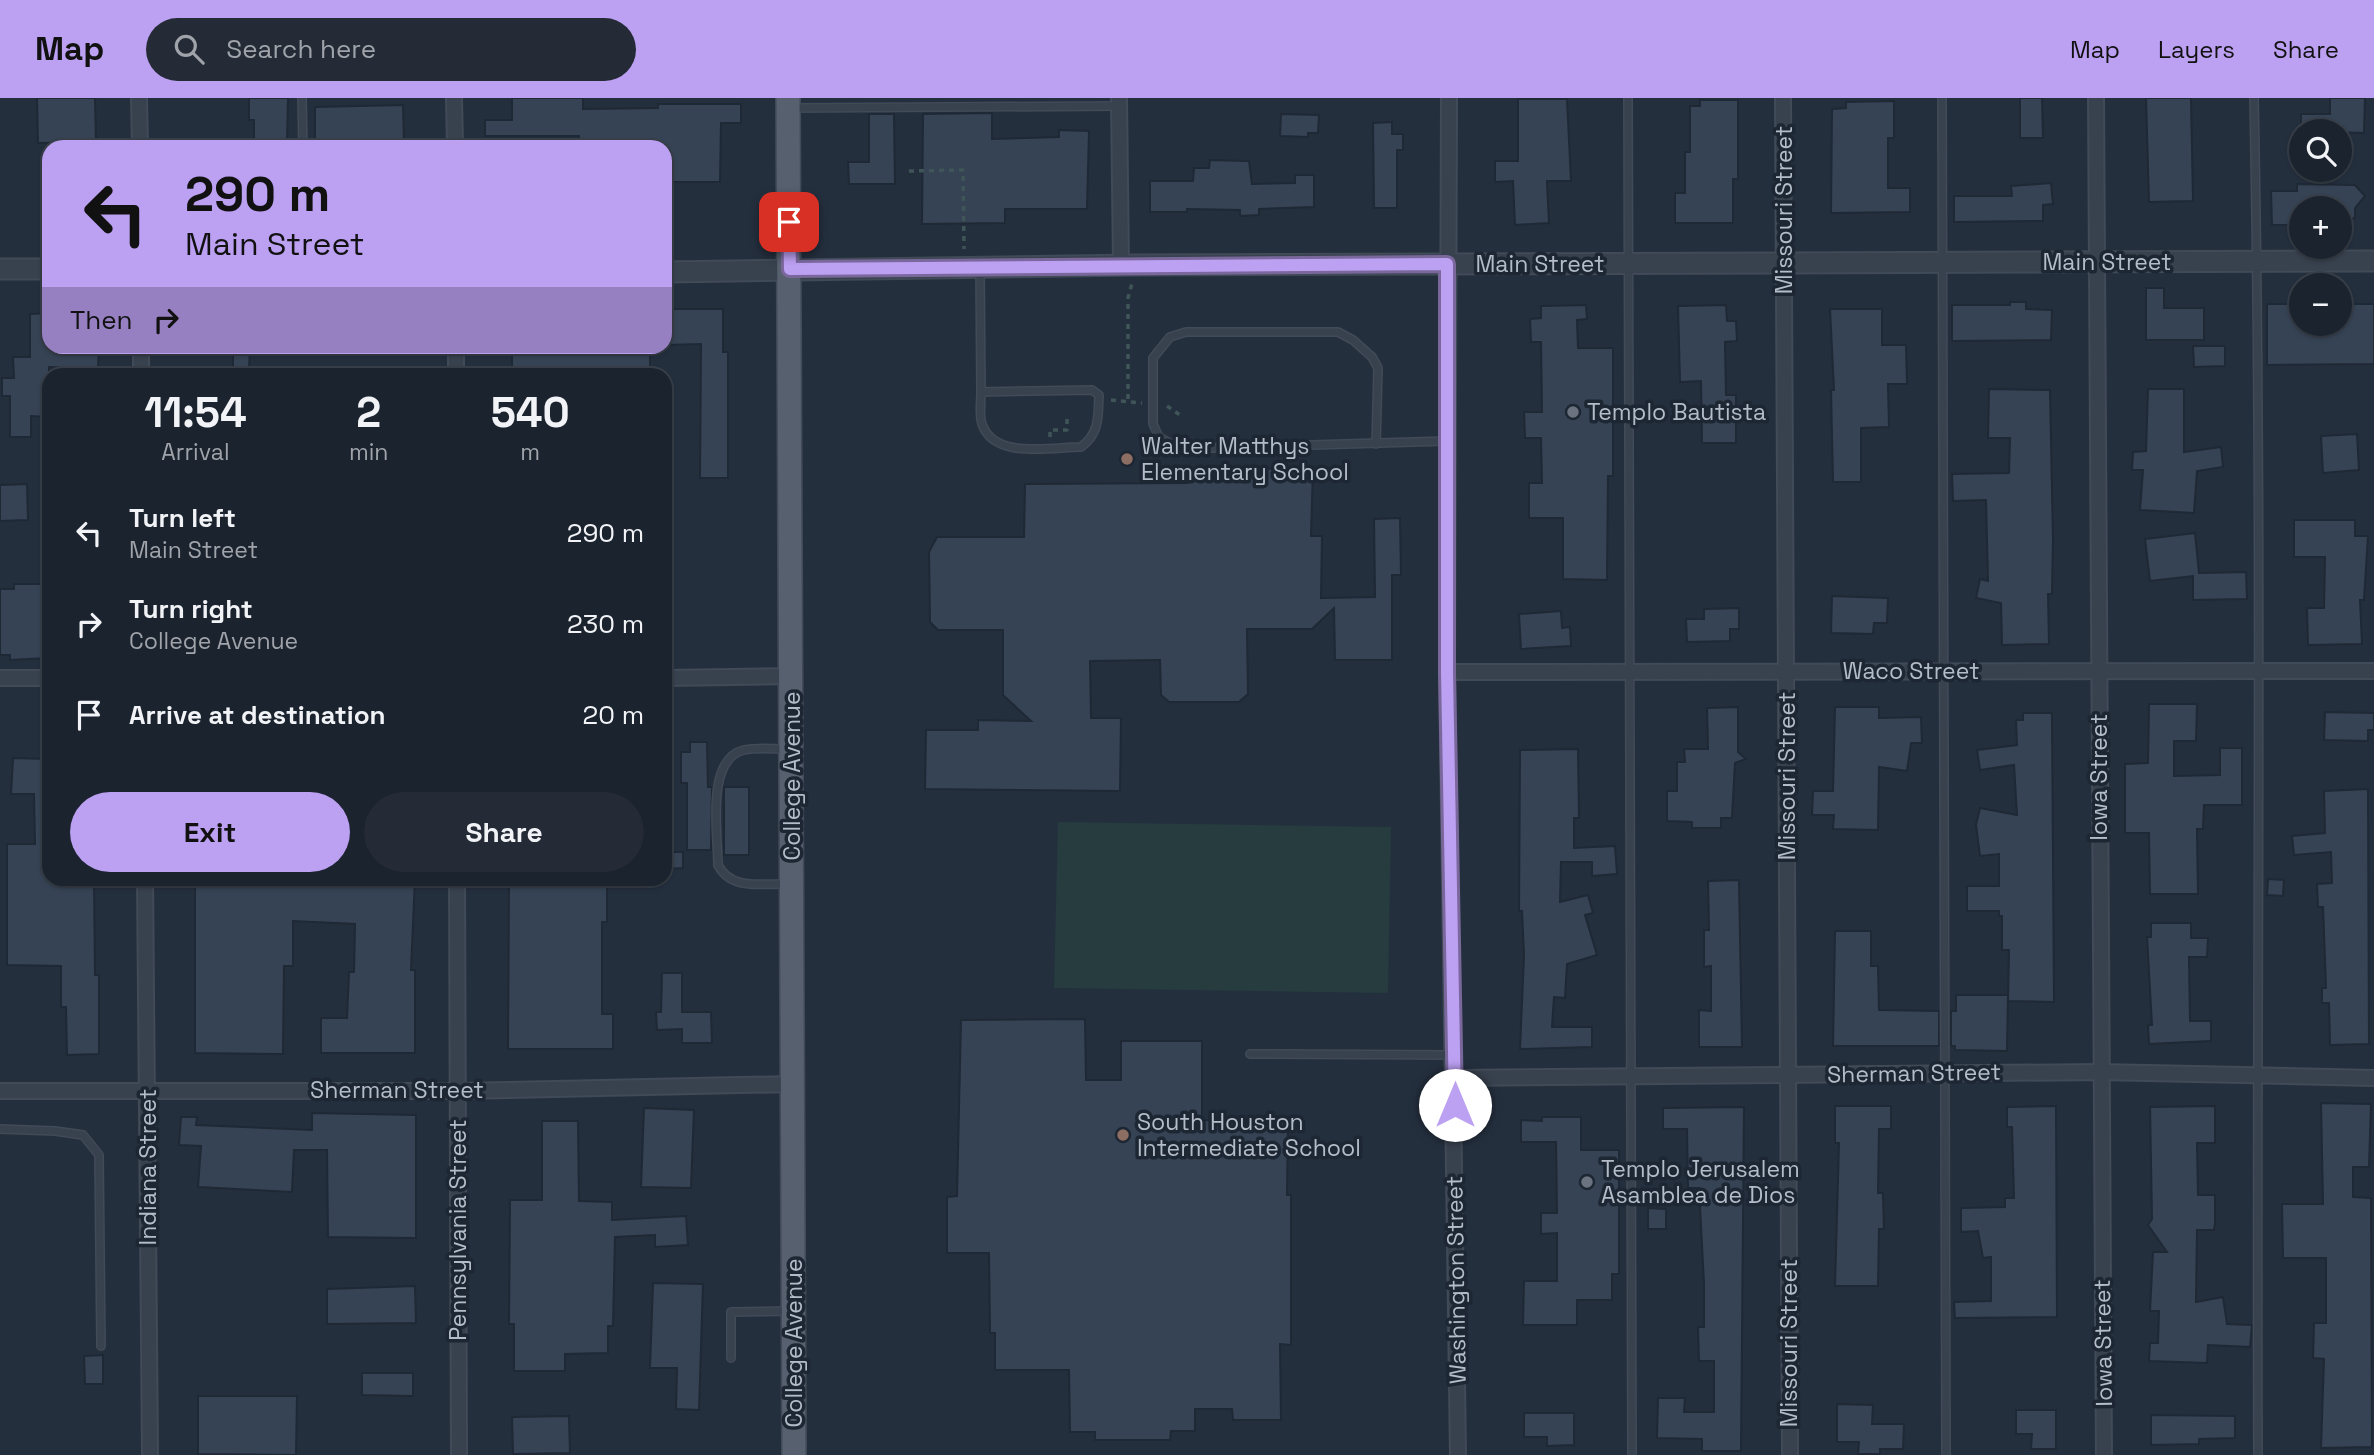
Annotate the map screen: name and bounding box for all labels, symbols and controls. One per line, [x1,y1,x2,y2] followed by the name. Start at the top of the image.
[146,18,636,81] search box
[35,28,104,70] text: Map
[170,30,208,68] icon: search
[226,32,376,66] text: Search here
[2070,34,2120,65] text: Map
[2158,34,2235,65] text: Layers
[2273,34,2339,65] text: Share
[2289,119,2352,336] map controls
[2289,119,2352,182] button: search
[1769,126,1799,294] street label: Missouri Street
[185,163,330,225] text: 290 m
[70,168,161,259] icon: left
[759,192,819,252] pin
[2289,196,2352,259] button: +
[770,203,808,241] icon: arrive
[185,224,365,264] text: Main Street
[2042,247,2172,277] street label: Main Street
[1475,249,1605,279] street label: Main Street
[2289,273,2352,336] button: −
[147,301,185,339] icon: right
[70,303,133,337] text: Then
[144,386,247,439] text: 11:54
[356,386,381,439] text: 2
[491,386,570,439] text: 540
[1587,397,1766,427] place label: Templo Bautista
[1565,404,1581,420] marker: Templo Bautista
[1141,431,1349,487] place label: Walter Matthys Elementary School
[161,437,230,467] text: Arrival
[349,437,388,467] text: min
[520,437,540,467] text: m
[1119,451,1135,467] marker: Walter Matthys Elementary School
[129,501,236,535] text: Turn left
[70,514,108,552] icon: left
[567,516,644,550] text: 290 m
[129,535,258,565] text: Main Street
[129,592,253,626] text: Turn right
[70,605,108,643] icon: right
[567,607,644,641] text: 230 m
[129,626,298,656] text: College Avenue
[1843,656,1979,686] street label: Waco Street
[777,691,807,861] street label: College Avenue
[1772,692,1802,860] street label: Missouri Street
[70,696,108,734] icon: arrive
[129,698,386,732] text: Arrive at destination
[583,698,644,732] text: 20 m
[2084,713,2114,841] street label: Iowa Street
[70,792,350,872] button: Exit
[364,792,644,872] button: Share
[1827,1056,2001,1090] street label: Sherman Street
[1418,1068,1492,1142] position arrow
[310,1075,484,1105] street label: Sherman Street
[133,1089,163,1245] street label: Indiana Street
[1137,1107,1361,1163] place label: South Houston Intermediate School
[443,1119,473,1341] street label: Pennsylvania Street
[1115,1127,1131,1143] marker: South Houston Intermediate School
[1601,1154,1800,1210] place label: Templo Jerusalem Asamblea de Dios
[1579,1174,1595,1190] marker: Templo Jerusalem Asamblea de Dios
[1439,1176,1473,1384] street label: Washington Street
[779,1258,809,1428] street label: College Avenue
[1774,1259,1804,1427] street label: Missouri Street
[2087,1279,2119,1407] street label: Iowa Street

